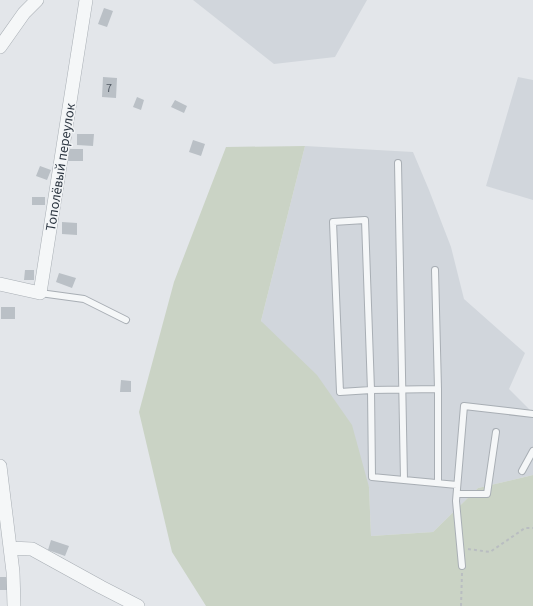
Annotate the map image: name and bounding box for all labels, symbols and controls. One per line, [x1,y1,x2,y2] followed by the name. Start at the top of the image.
[106,80,112,97] house number: 7
[41,102,81,232] street label: Тополёвый переулок

